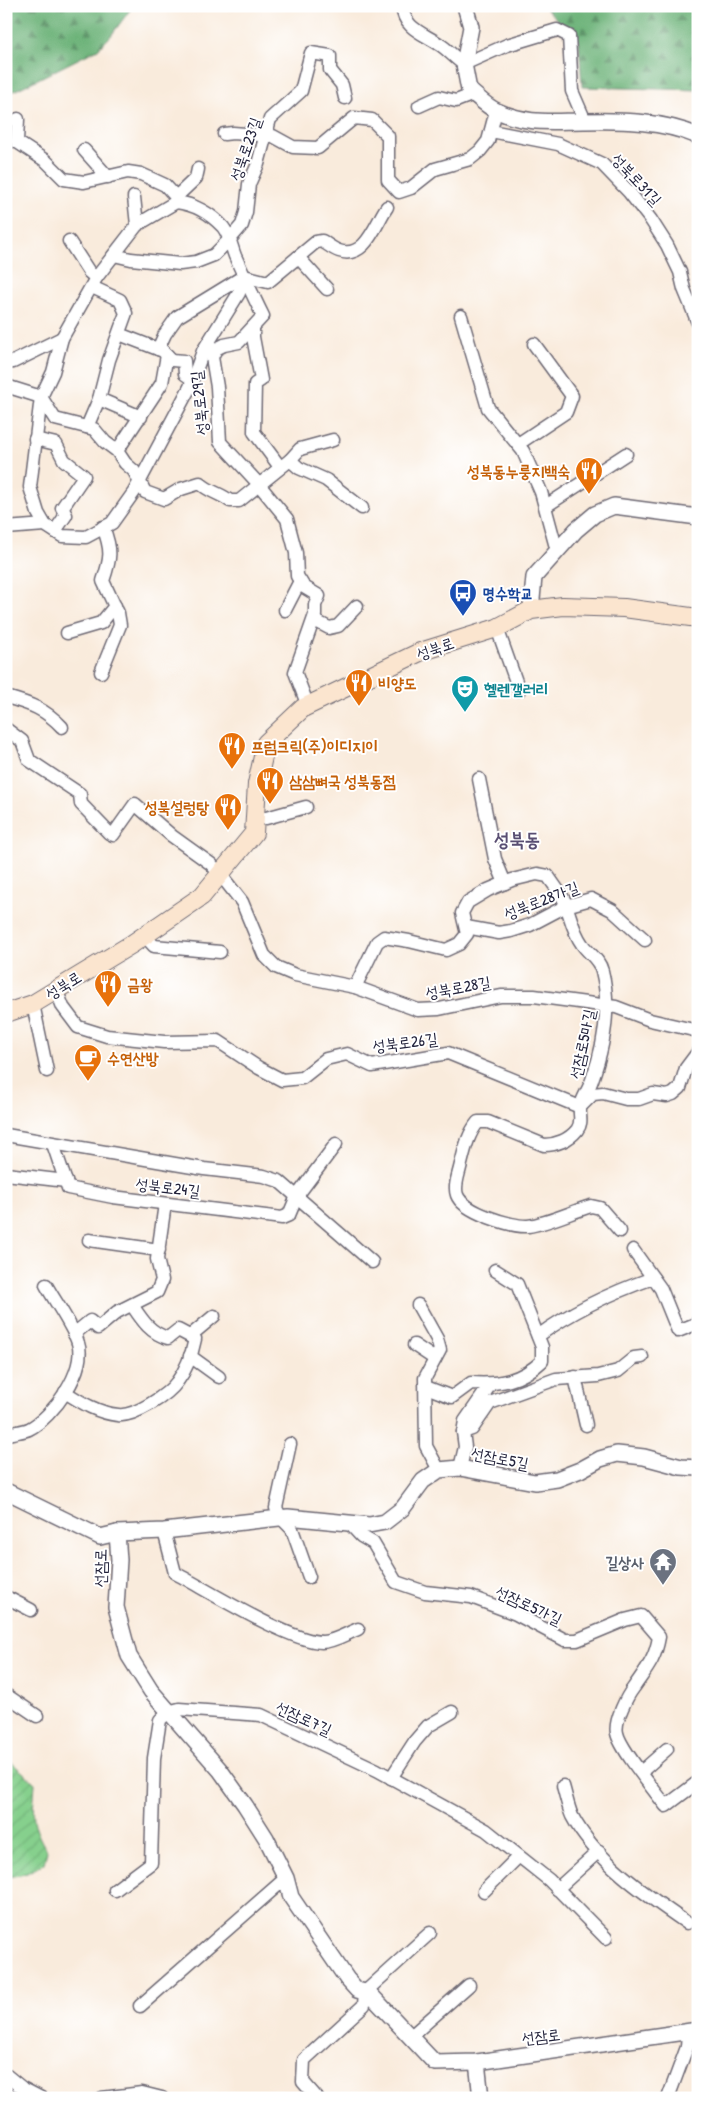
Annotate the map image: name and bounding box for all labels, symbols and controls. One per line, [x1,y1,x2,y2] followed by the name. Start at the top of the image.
[224,114,266,184] street label: 성북로23길
[607,148,667,210] street label: 성북로31길
[185,369,213,436] street label: 성북로29길
[574,456,604,495] restaurant icon: 성북동누룽지백숙
[467,460,570,482] place label: 성북동누룽지백숙
[448,578,478,617] bus stop icon: 명수학교
[482,582,534,604] place label: 명수학교
[413,631,457,665] street label: 성북로
[344,668,374,707] restaurant icon: 비양도
[378,672,417,694] place label: 비양도
[450,674,480,713] theatre icon: 헬렌갤러리
[484,678,548,700] place label: 헬렌갤러리
[217,731,247,770] restaurant icon: 프럼크릭(주)이디지이
[251,735,378,757] place label: 프럼크릭(주)이디지이
[255,766,285,805] restaurant icon: 삼삼뼈국 성북동점
[289,770,396,792] place label: 삼삼뼈국 성북동점
[213,792,243,831] restaurant icon: 성북설렁탕
[145,796,209,818] place label: 성북설렁탕
[494,826,540,852] district label: 성북동
[500,876,582,924] street label: 성북로28가길
[41,965,85,1005] street label: 성북로
[93,969,123,1008] restaurant icon: 금왕
[424,970,492,1004] street label: 성북로28길
[127,973,153,995] place label: 금왕
[564,1007,600,1081] street label: 선잠로5마길
[371,1027,439,1057] street label: 성북로26길
[73,1043,103,1082] cafe icon: 수연산방
[107,1047,159,1069] place label: 수연산방
[134,1172,202,1202] street label: 성북로24길
[469,1442,531,1474] street label: 선잠로5길
[648,1547,678,1586] temple icon: 길상사
[89,1548,111,1588] street label: 선잠로
[605,1551,644,1573] place label: 길상사
[492,1580,566,1630] street label: 선잠로5가길
[272,1695,336,1741] street label: 선잠로7길
[520,2023,562,2049] street label: 선잠로

